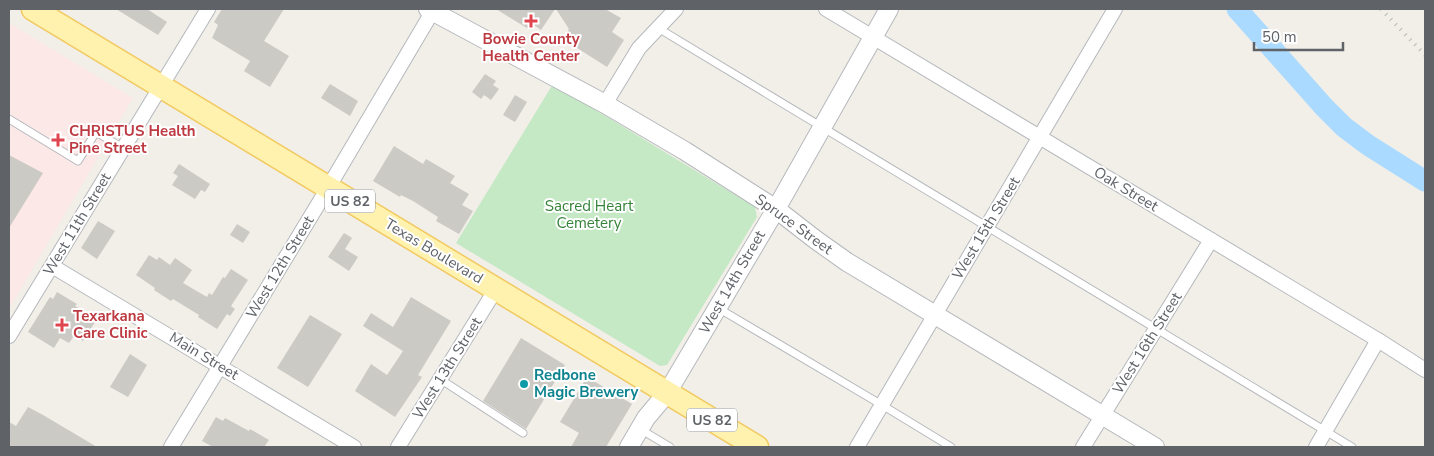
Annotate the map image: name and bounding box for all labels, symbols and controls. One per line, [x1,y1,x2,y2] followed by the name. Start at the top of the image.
[524,14,538,28] marker: Bowie County Health Center
[1254,20,1343,52] scale bar
[1262,27,1297,47] text: 50 m
[482,29,580,66] place label: Bowie County Health Center
[69,121,195,158] place label: CHRISTUS Health Pine Street
[51,133,65,147] marker: CHRISTUS Health Pine Street
[1090,162,1163,216] street label: Oak Street
[38,168,116,279] street label: West 11th Street
[947,172,1025,283] street label: West 15th Street
[751,189,837,259] street label: Spruce Street
[325,190,375,212] road number: US 82
[545,196,634,233] park label: Sacred Heart Cemetery
[241,211,319,322] street label: West 12th Street
[381,214,487,288] street label: Texas Boulevard
[694,226,770,337] street label: West 14th Street
[1108,288,1187,398] street label: West 16th Street
[73,306,148,343] place label: Texarkana Care Clinic
[408,313,487,423] street label: West 13th Street
[55,318,69,332] marker: Texarkana Care Clinic
[166,327,243,385] street label: Main Street
[534,365,638,402] place label: Redbone Magic Brewery
[518,378,530,390] marker: Redbone Magic Brewery
[687,408,737,432] road number: US 82

